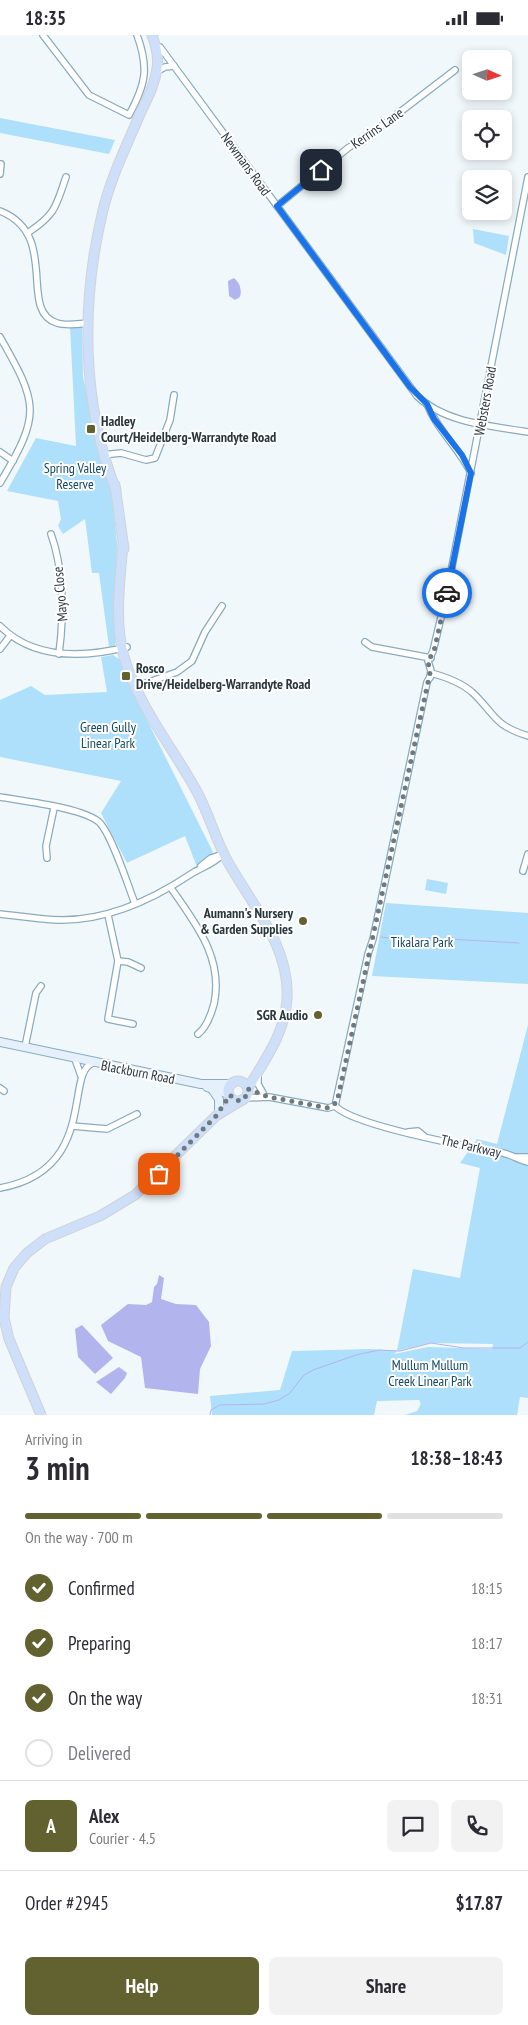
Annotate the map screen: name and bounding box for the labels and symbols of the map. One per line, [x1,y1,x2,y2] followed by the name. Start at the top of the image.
[462,50,512,100] north arrow
[347,103,407,153] street label: Kerrins Lane
[217,129,275,199] street label: Newmans Road
[300,149,342,191] pin
[470,365,500,437] street label: Websters Road
[101,412,276,446] place label: Hadley Court/Heidelberg-Warrandyte Road
[85,423,97,435] marker: Hadley Court/Heidelberg-Warrandyte Road
[44,459,107,493] park label: Spring Valley Reserve
[49,566,71,622] street label: Mayo Close
[422,568,472,618] courier
[136,659,311,693] place label: Rosco Drive/Heidelberg-Warrandyte Road
[120,670,132,682] marker: Rosco Drive/Heidelberg-Warrandyte Road
[80,718,137,752] park label: Green Gully Linear Park
[200,904,293,938] place label: Aumann's Nursery & Garden Supplies
[297,915,309,927] marker: Aumann's Nursery & Garden Supplies
[391,933,454,951] park label: Tikalara Park
[257,1006,308,1024] place label: SGR Audio
[312,1009,324,1021] marker: SGR Audio
[100,1056,176,1088] street label: Blackburn Road
[439,1130,504,1162] street label: The Parkway
[138,1153,180,1195] pin
[388,1356,472,1390] park label: Mullum Mullum Creek Linear Park

